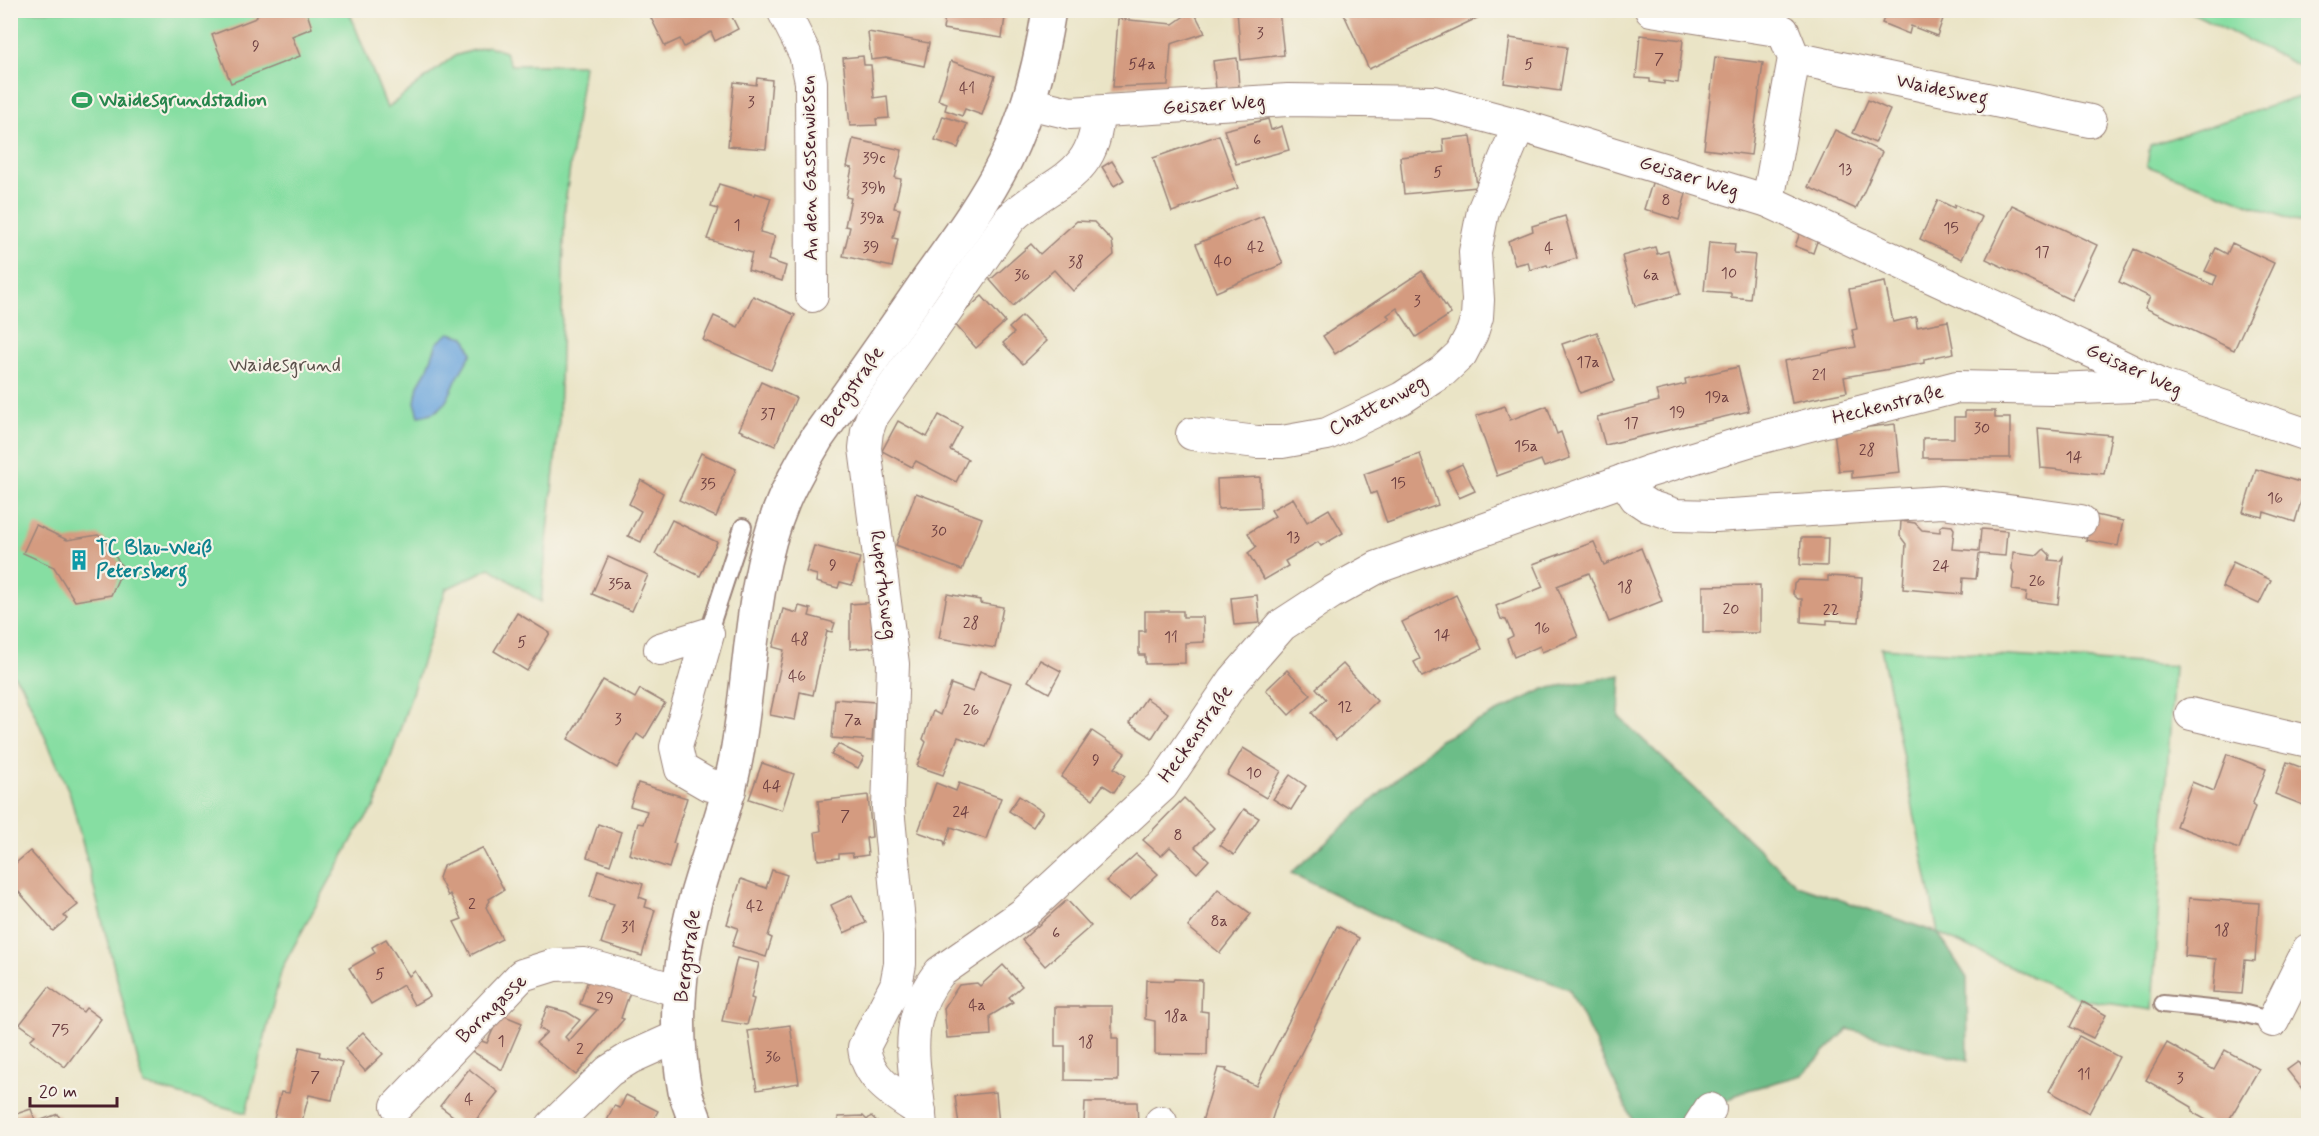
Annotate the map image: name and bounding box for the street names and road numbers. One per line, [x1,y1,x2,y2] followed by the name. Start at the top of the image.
[1893,67,1991,115] street label: Waidesweg
[795,75,825,261] street label: An den Gassenwiesen
[1162,88,1266,122] street label: Geisaer Weg
[1636,149,1742,205] street label: Geisaer Weg
[2082,337,2186,403] street label: Geisaer Weg
[815,341,892,434] street label: Bergstraße
[1324,369,1432,444] street label: Chattenweg
[1829,378,1947,432] street label: Heckenstraße
[862,529,903,641] street label: Rupertusweg
[1152,679,1240,788] street label: Heckenstraße
[668,907,709,1005] street label: Bergstraße
[450,968,534,1050] street label: Borngasse

